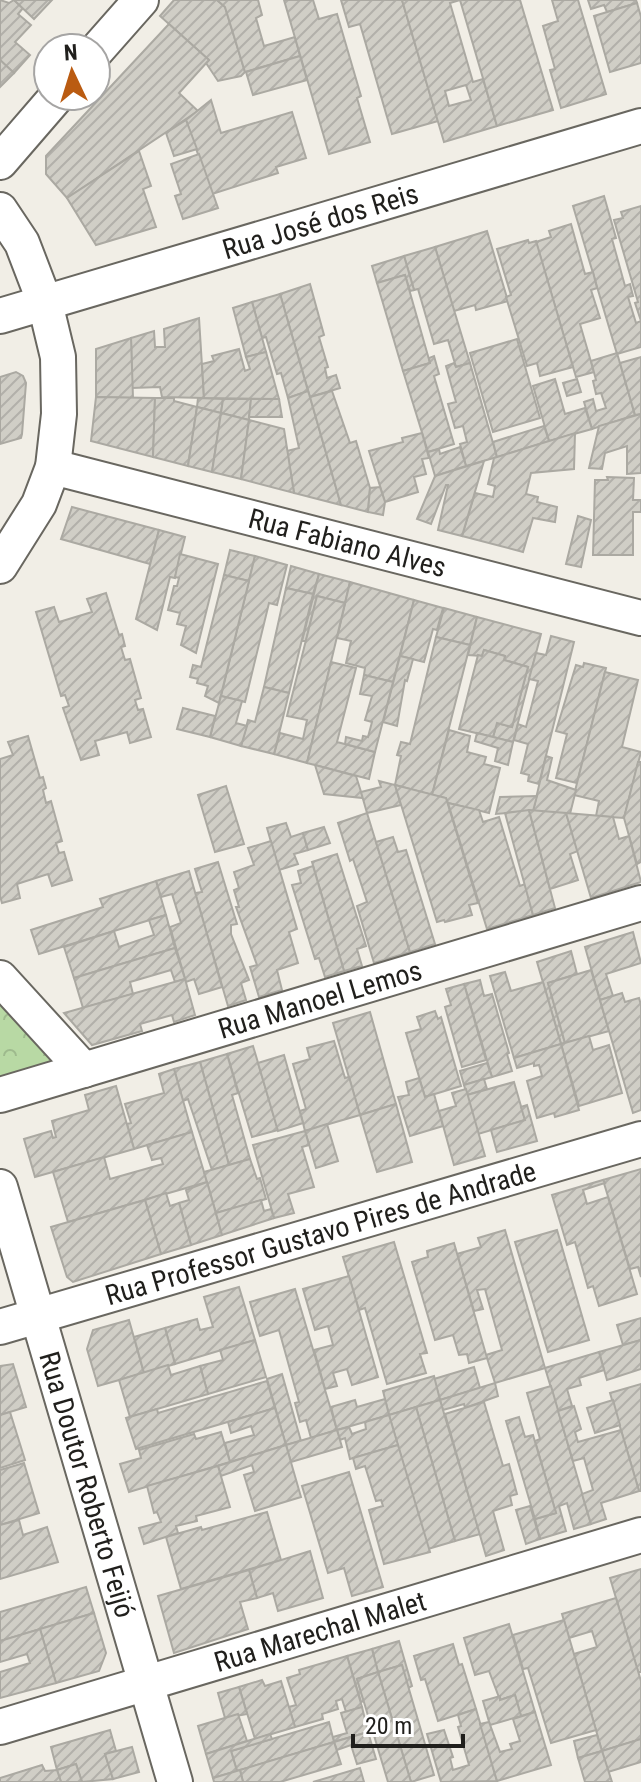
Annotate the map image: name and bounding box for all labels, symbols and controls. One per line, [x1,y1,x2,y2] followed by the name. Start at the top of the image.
[32,32,112,112] north arrow
[63,40,78,65] text: N
[218,176,422,266] street label: Rua José dos Reis
[245,501,450,584] street label: Rua Fabiano Alves
[214,953,426,1045] street label: Rua Manoel Lemos
[101,1154,540,1312] street label: Rua Professor Gustavo Pires de Andrade
[33,1348,142,1621] street label: Rua Doutor Roberto Feijó
[210,1584,430,1678] street label: Rua Marechal Malet
[353,1698,463,1748] scale bar
[365,1712,412,1740] text: 20 m

